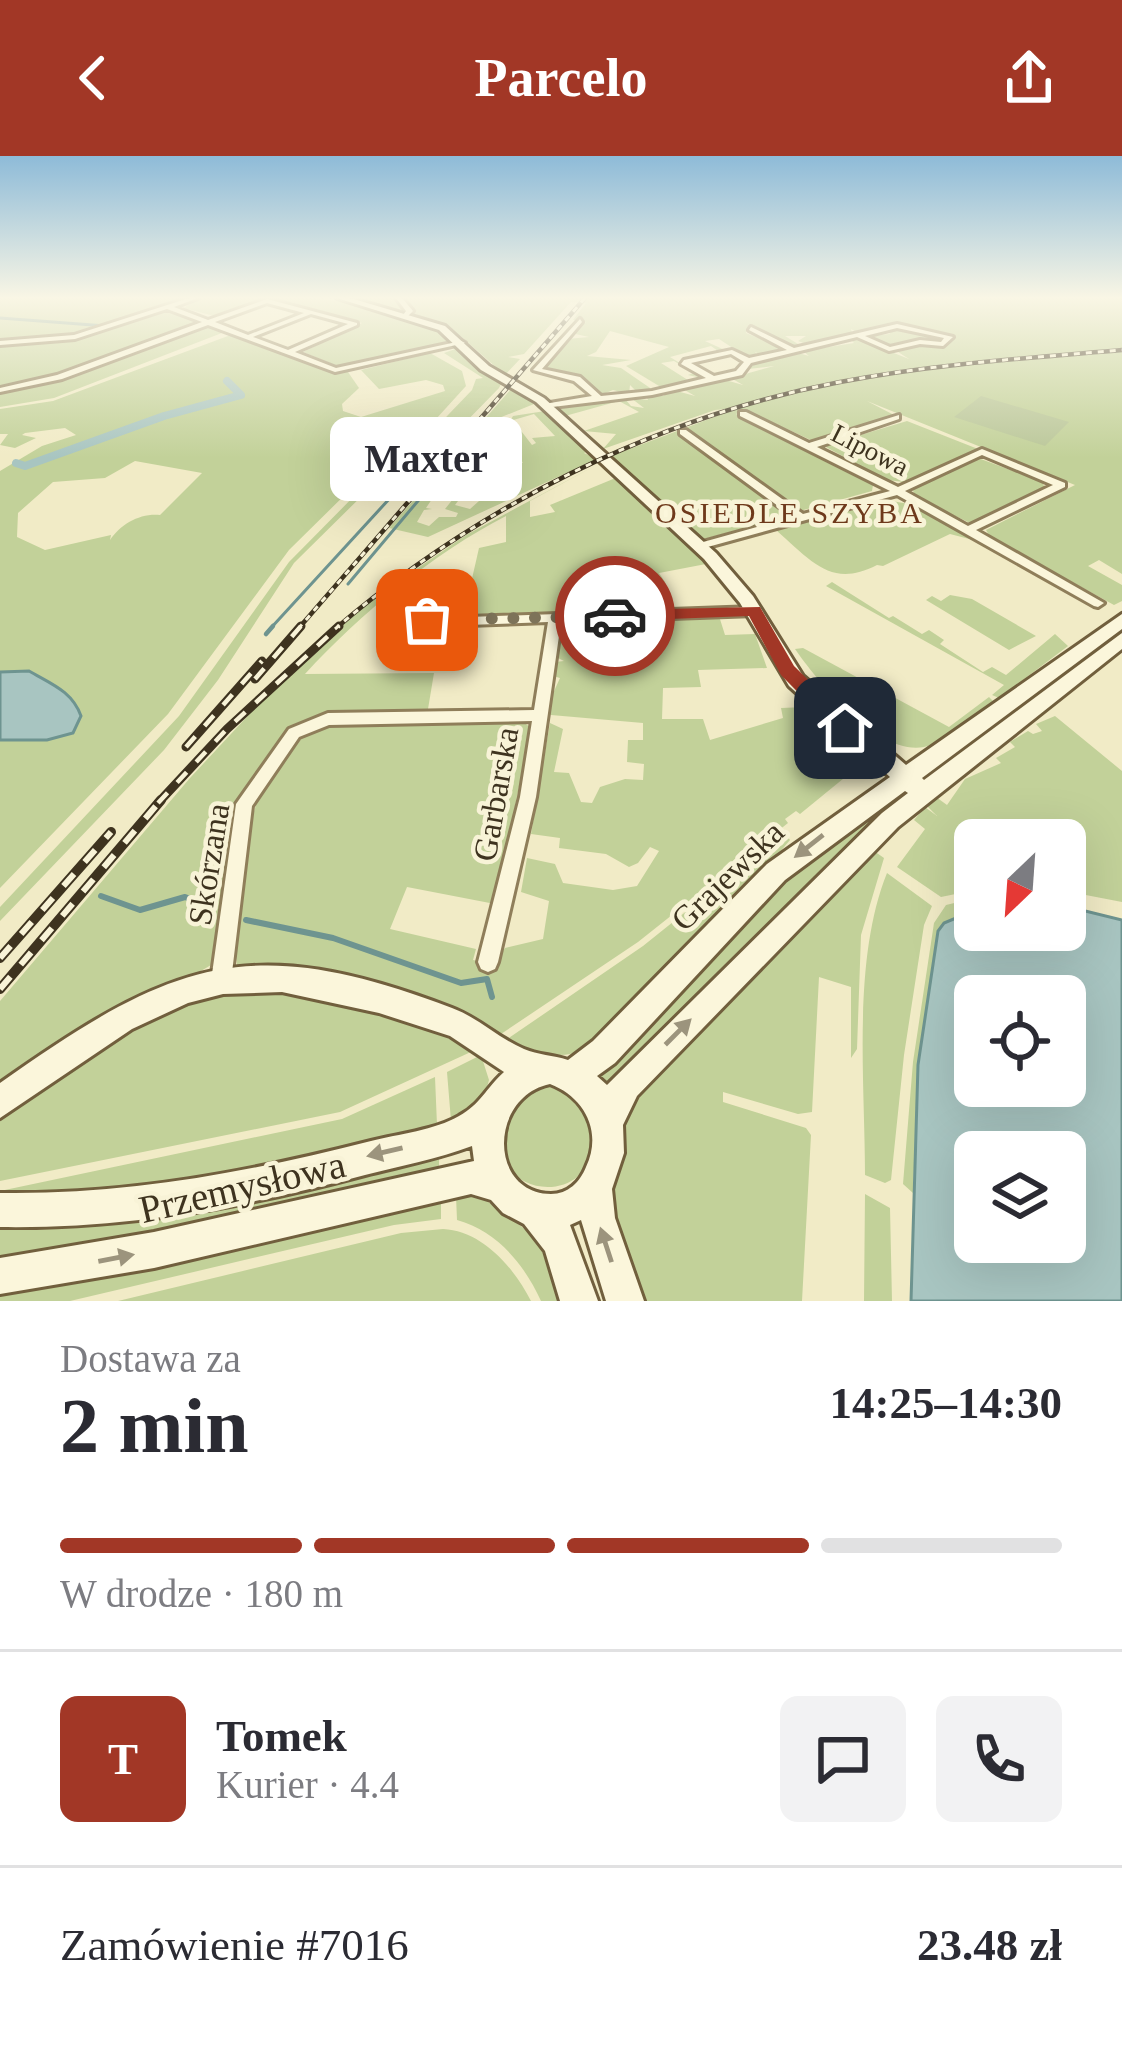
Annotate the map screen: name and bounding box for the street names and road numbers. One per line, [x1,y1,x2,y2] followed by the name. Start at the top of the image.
[826,418,914,482] street label: Lipowa
[466,724,526,864] street label: Garbarska
[182,800,236,928] street label: Skórzana
[664,814,791,938] street label: Grajewska
[135,1142,350,1232] street label: Przemysłowa

